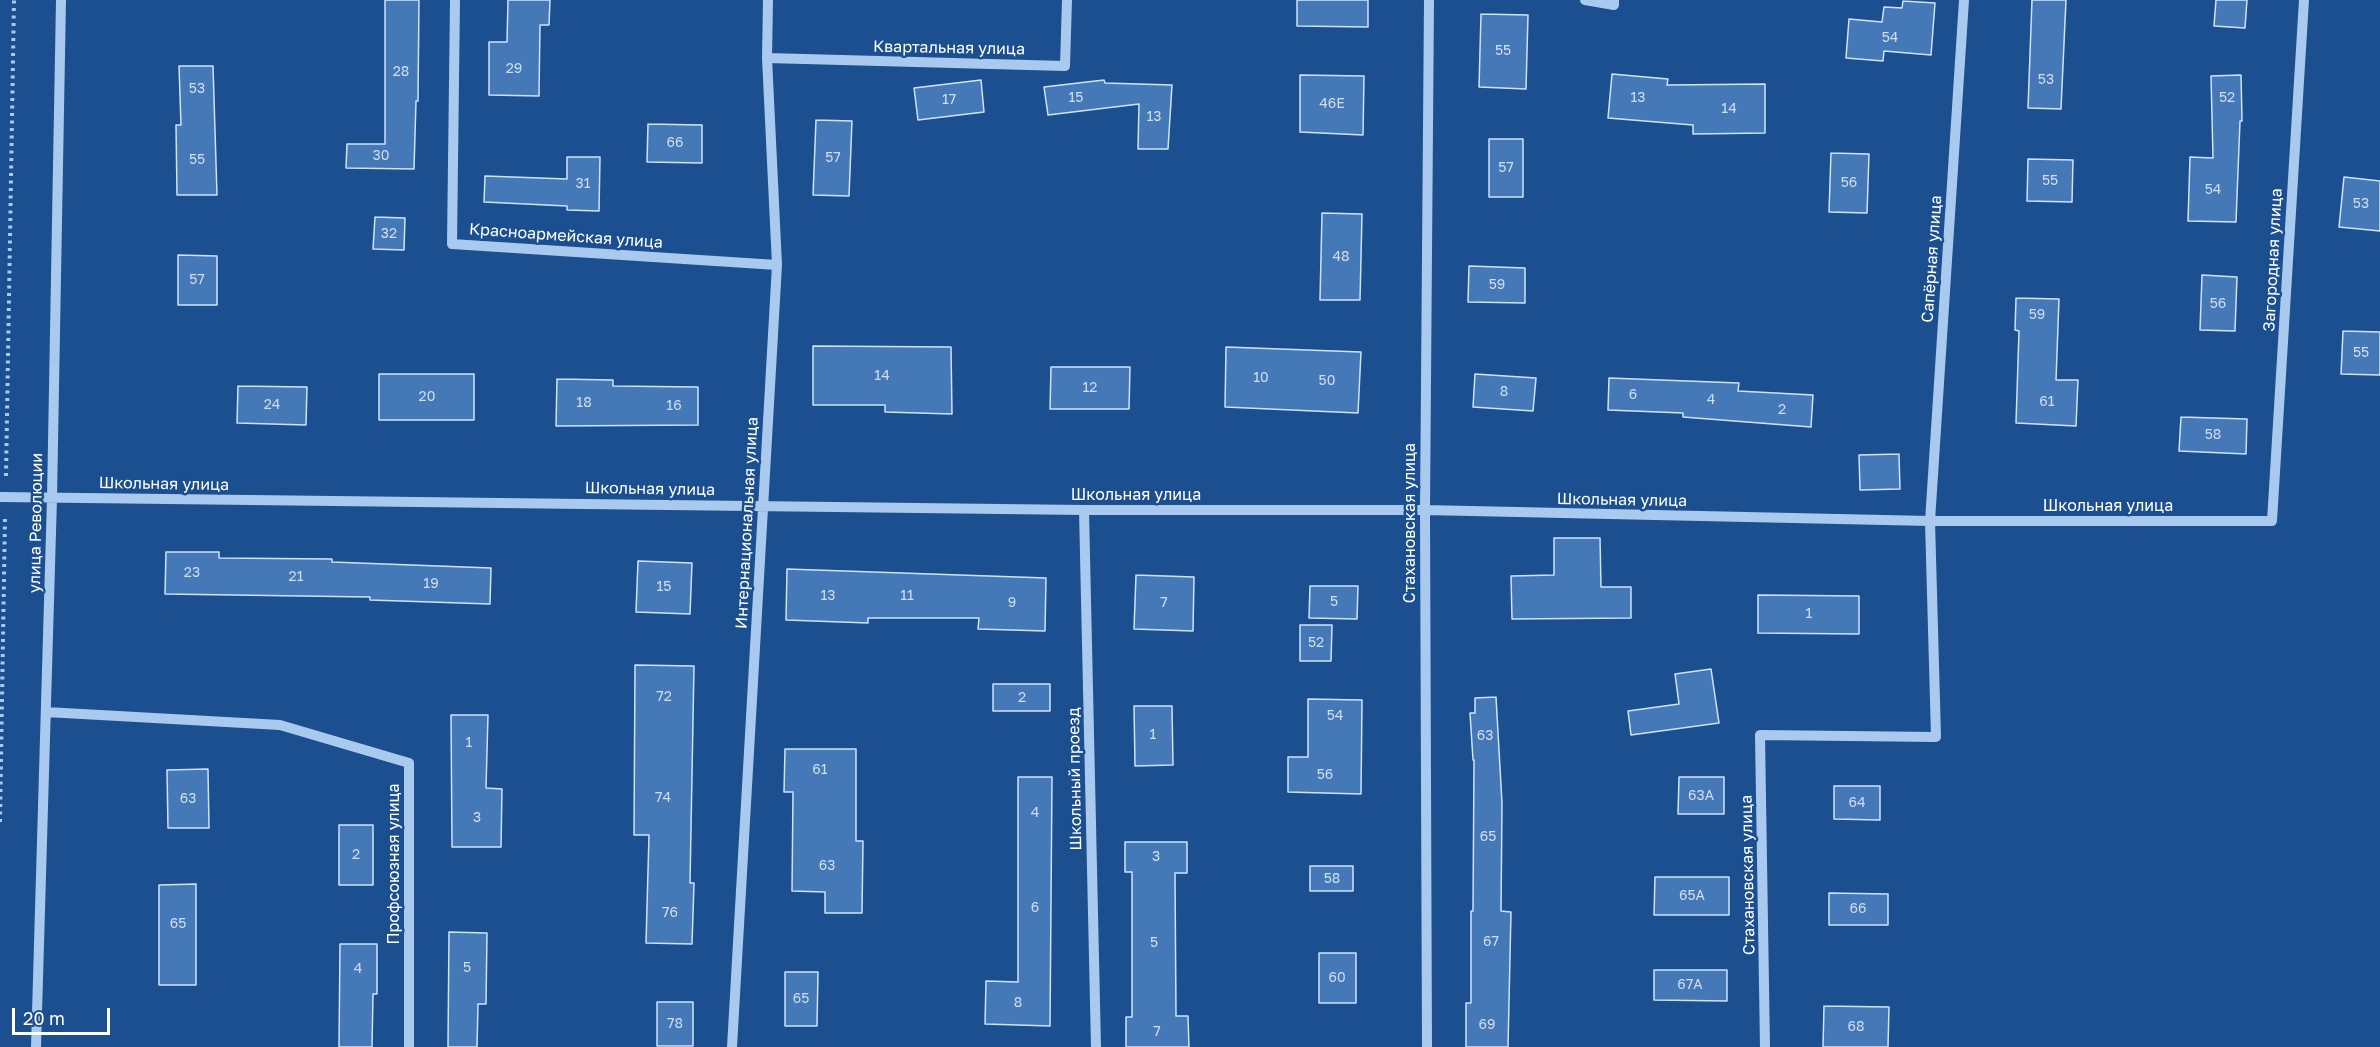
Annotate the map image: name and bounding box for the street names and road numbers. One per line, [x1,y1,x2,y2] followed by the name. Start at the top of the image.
[873,37,1025,59] street label: Квартальная улица
[2260,188,2286,332] street label: Загородная улица
[1918,195,1946,323] street label: Сапёрная улица
[468,220,664,252] street label: Красноармейская улица
[732,417,762,629] street label: Интернациональная улица
[1400,443,1420,603] street label: Стахановская улица
[25,453,47,593] street label: улица Революции
[99,473,229,495] street label: Школьная улица
[585,478,715,500] street label: Школьная улица
[1071,485,1201,505] street label: Школьная улица
[1557,489,1687,511] street label: Школьная улица
[2043,496,2173,516] street label: Школьная улица
[1064,707,1086,851] street label: Школьный проезд
[384,783,404,945] street label: Профсоюзная улица
[1737,795,1759,955] street label: Стахановская улица

